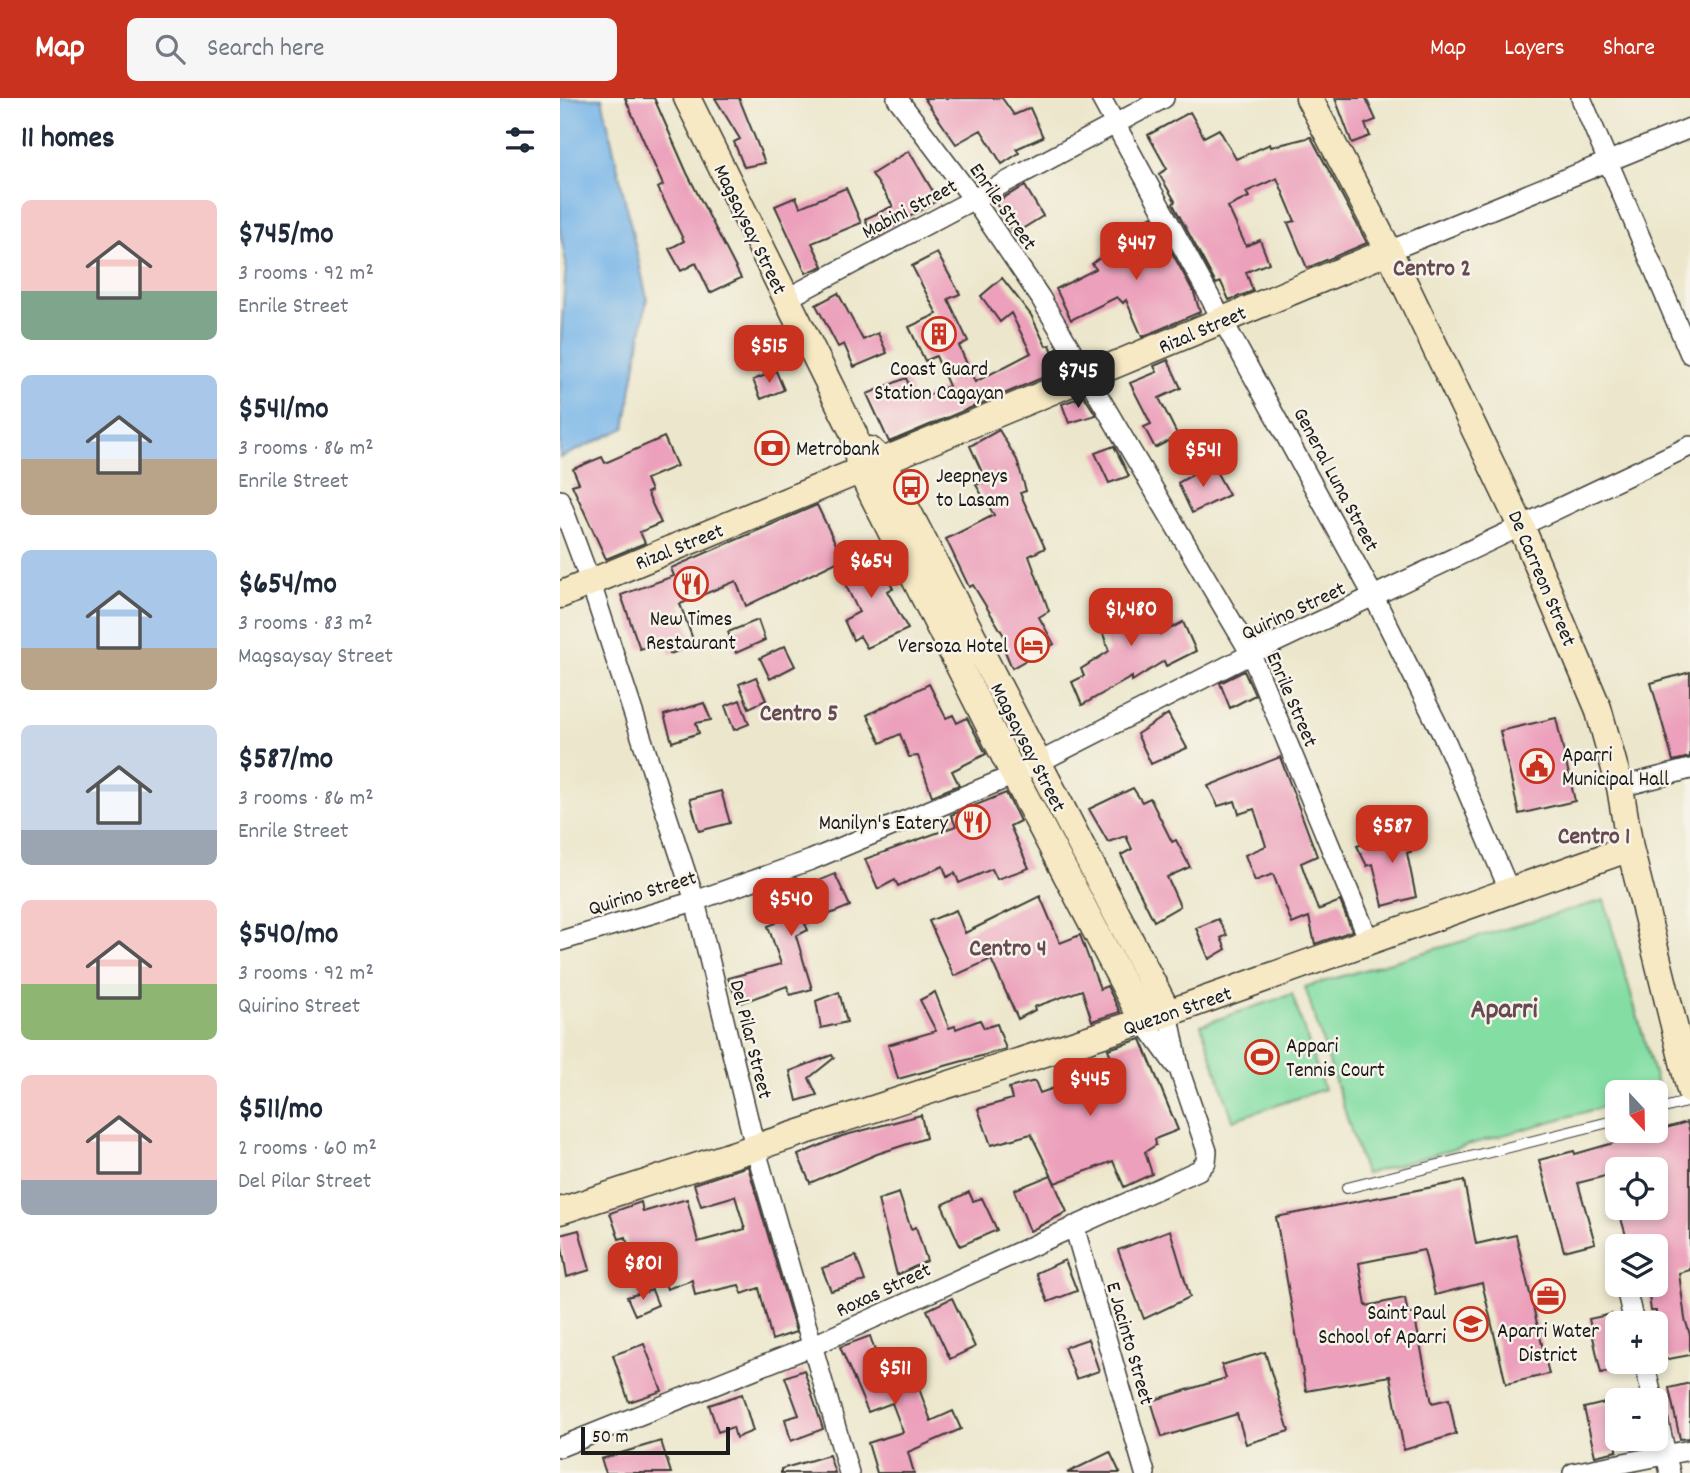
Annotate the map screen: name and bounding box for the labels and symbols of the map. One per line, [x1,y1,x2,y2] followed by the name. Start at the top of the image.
[960,158,1043,258] street label: Enrile Street
[704,160,793,301] street label: Magsaysay Street
[857,173,964,248] street label: Mabini Street
[1095,222,1177,282] pin: $447
[1393,253,1471,287] district label: Centro 2
[1155,300,1252,364] street label: Rizal Street
[920,315,958,353] building icon: Coast Guard Station Cagayan
[728,326,810,385] pin: $515
[1037,350,1119,410] pin: $745
[874,356,1004,410] place label: Coast Guard Station Cagayan
[1284,403,1385,558] street label: General Luna Street
[753,429,791,467] bank icon: Metrobank
[1162,430,1244,489] pin: $541
[796,436,880,466] place label: Metrobank
[936,463,1009,517] place label: Jeepneys to Lasam
[892,468,930,506] bus stop icon: Jeepneys to Lasam
[1498,507,1582,652] street label: De Carreon Street
[632,517,729,580] street label: Rizal Street
[830,540,912,600] pin: $654
[672,565,710,603] restaurant icon: New Times Restaurant
[1237,575,1351,650] street label: Quirino Street
[1074,588,1188,648] pin: $1,480
[646,606,736,660] place label: New Times Restaurant
[1013,626,1051,664] hotel icon: Versoza Hotel
[898,633,1008,663] place label: Versoza Hotel
[1257,648,1324,753] street label: Enrile Street
[981,678,1072,818] street label: Magsaysay Street
[760,698,838,732] district label: Centro 5
[1562,742,1669,796] place label: Aparri Municipal Hall
[1518,747,1556,785] public building icon: Aparri Municipal Hall
[954,803,992,841] restaurant icon: Manilyn's Eatery
[1351,806,1433,865] pin: $587
[819,810,948,840] place label: Manilyn's Eatery
[1558,821,1630,855] district label: Centro 1
[585,864,701,926] street label: Quirino Street
[750,878,832,938] pin: $540
[969,933,1047,967] district label: Centro 4
[720,977,778,1103] street label: Del Pilar Street
[1119,980,1237,1045] street label: Quezon Street
[1470,992,1538,1032] district label: Aparri
[1286,1033,1385,1087] place label: Appari Tennis Court
[1243,1038,1281,1076] sports icon: Appari Tennis Court
[1049,1058,1131,1118] pin: $445
[1605,1080,1668,1143] north arrow
[602,1242,684,1302] pin: $801
[832,1256,937,1327] street label: Roxas Street
[1529,1277,1567,1315] office icon: Aparri Water District
[1096,1279,1160,1409] street label: E Jacinto Street
[1318,1300,1446,1354] place label: Saint Paul School of Aparri
[1452,1305,1490,1343] school or university icon: Saint Paul School of Aparri
[1497,1318,1599,1372] place label: Aparri Water District
[854,1348,936,1407] pin: $511
[581,1424,730,1456] scale bar

